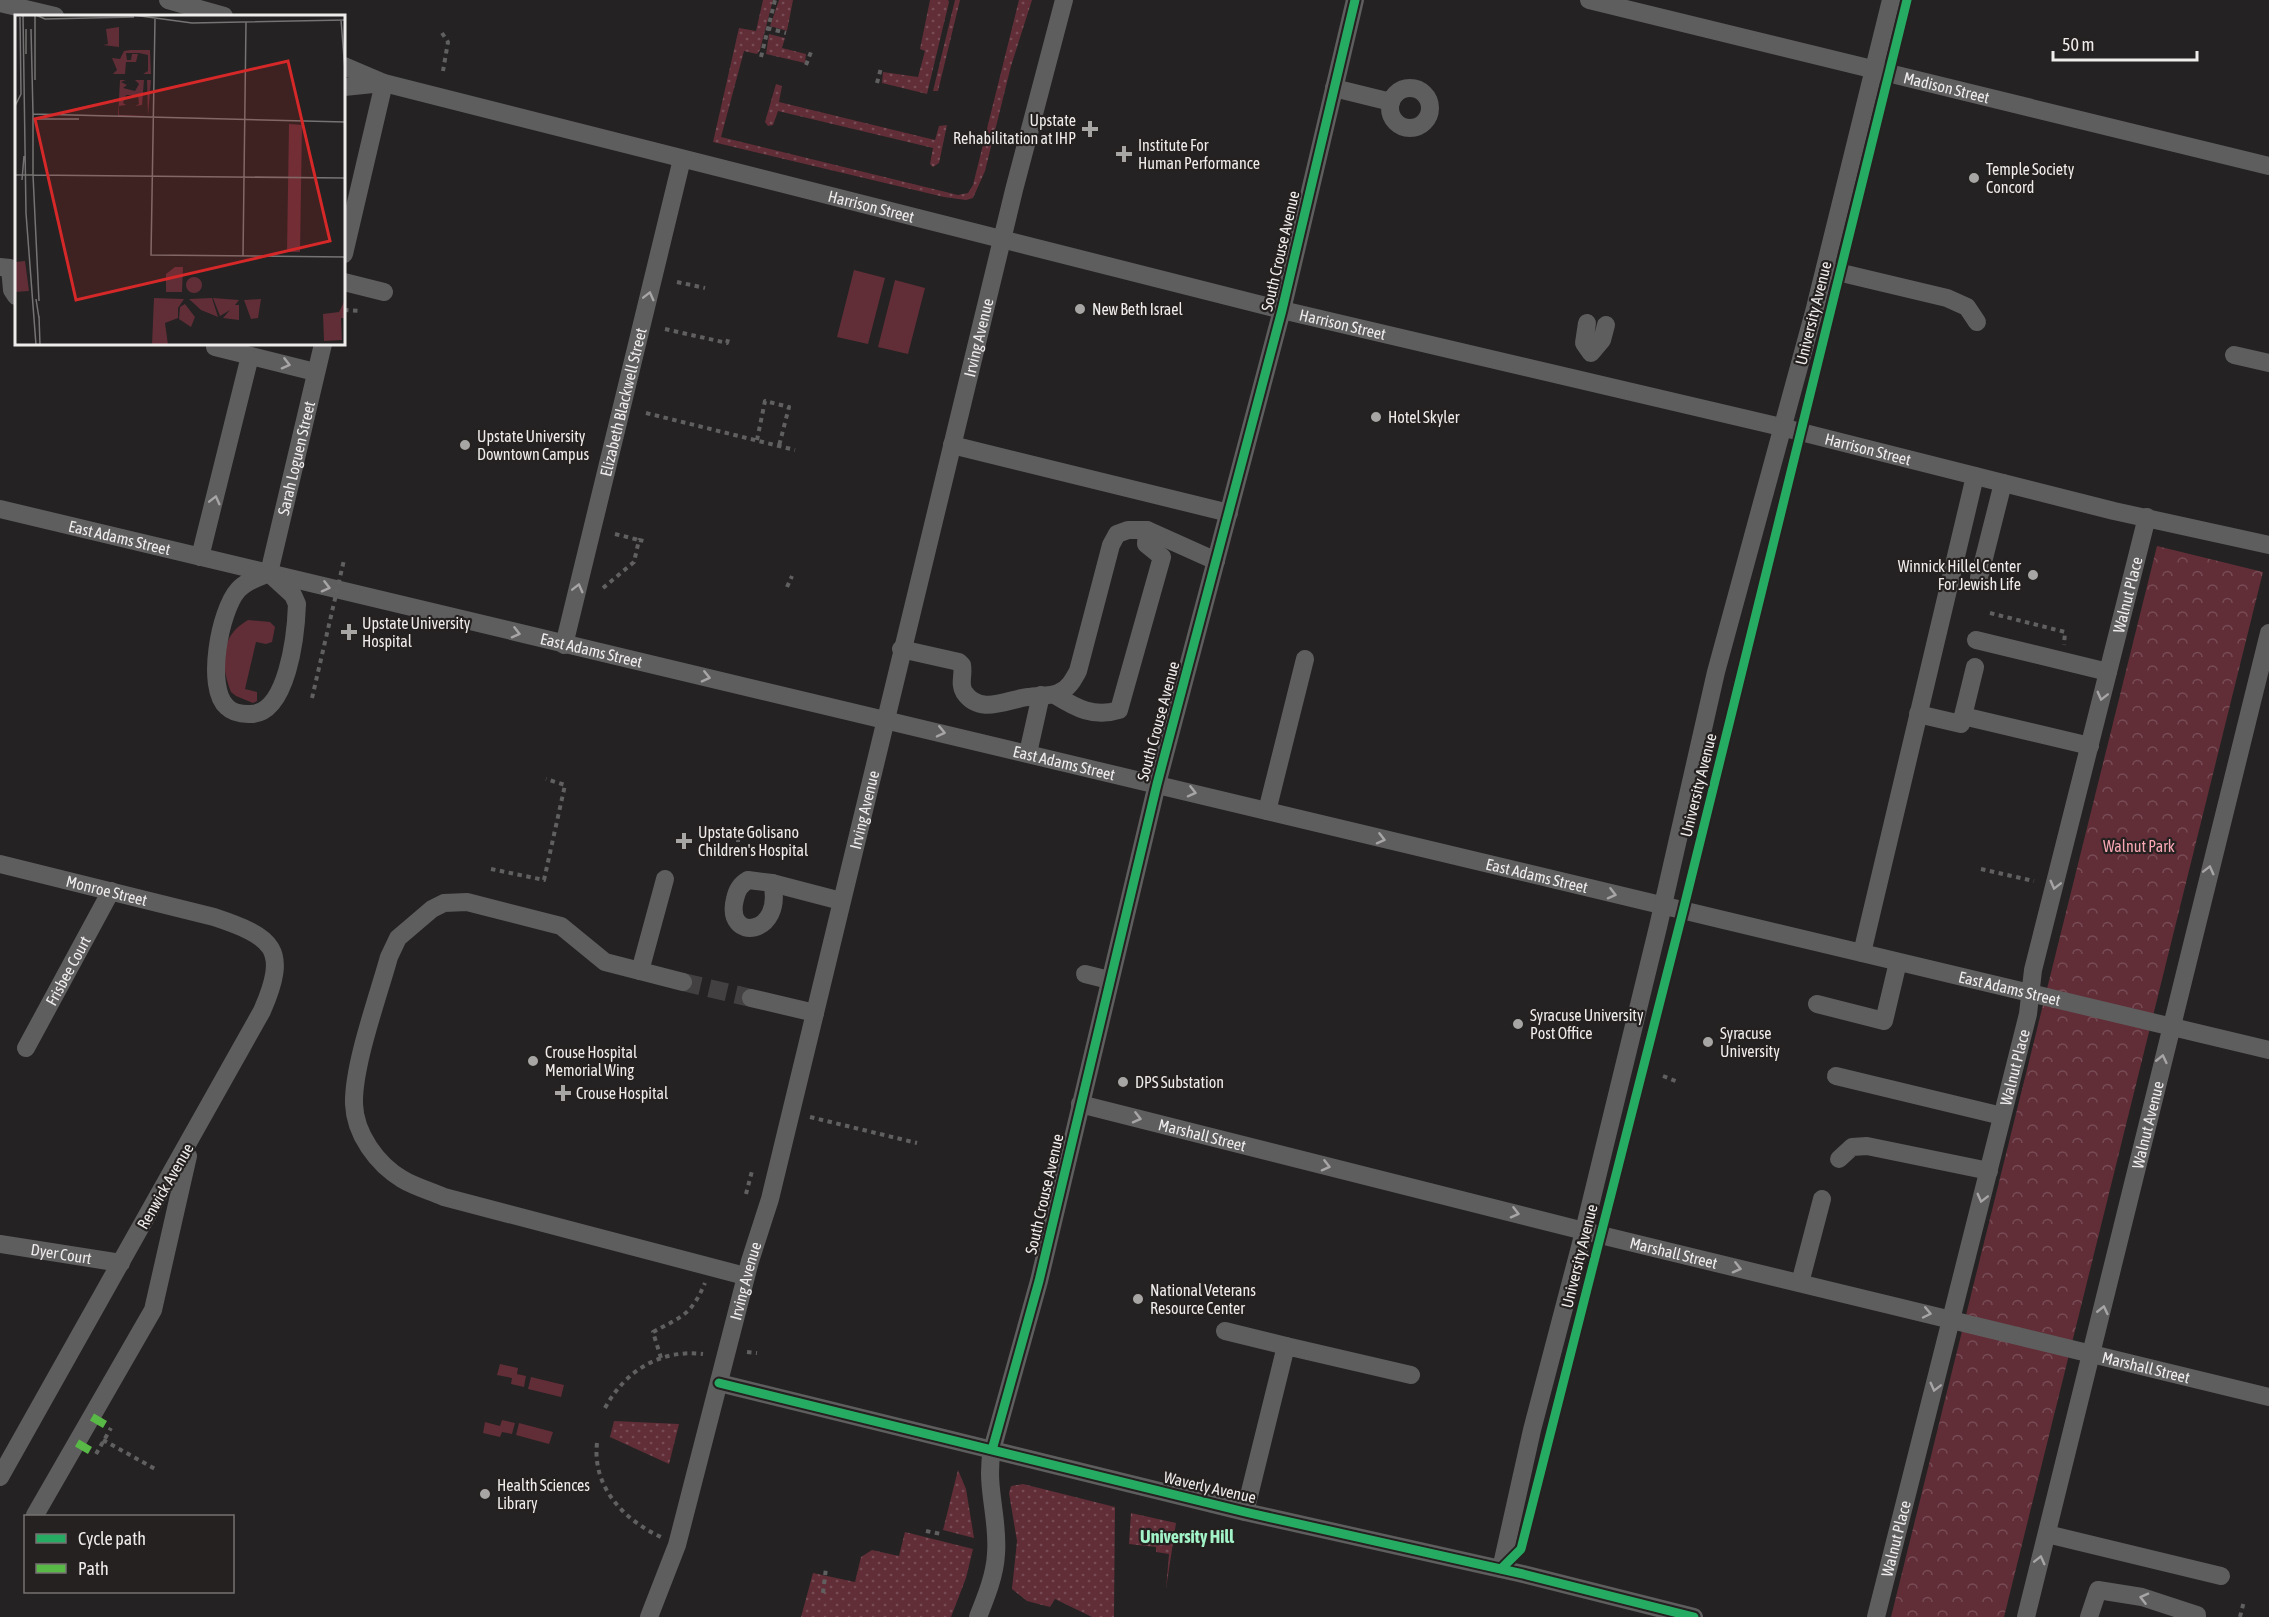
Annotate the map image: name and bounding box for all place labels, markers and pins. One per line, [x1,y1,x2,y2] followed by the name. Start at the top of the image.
[953,111,1076,147] place label: Upstate Rehabilitation at IHP
[1081,120,1099,138] marker: Upstate Rehabilitation at IHP
[1138,136,1260,172] place label: Institute For Human Performance
[1115,145,1133,163] marker: Institute For Human Performance
[1986,160,2075,196] place label: Temple Society Concord
[1967,171,1981,185] marker: Temple Society Concord
[1092,300,1184,318] place label: New Beth Israel
[1073,302,1087,316] marker: New Beth Israel
[1388,408,1460,427] place label: Hotel Skyler
[1369,410,1383,424] marker: Hotel Skyler
[477,427,589,464] place label: Upstate University Downtown Campus
[458,438,472,452] marker: Upstate University Downtown Campus
[1898,557,2021,593] place label: Winnick Hillel Center For Jewish Life
[2026,568,2040,582] marker: Winnick Hillel Center For Jewish Life
[362,614,471,651] place label: Upstate University Hospital
[340,623,358,641] marker: Upstate University Hospital
[698,823,809,860] place label: Upstate Golisano Children's Hospital
[675,832,693,850] marker: Upstate Golisano Children's Hospital
[1530,1006,1644,1042] place label: Syracuse University Post Office
[1511,1017,1525,1031] marker: Syracuse University Post Office
[1720,1024,1780,1061] place label: Syracuse University
[1701,1035,1715,1049] marker: Syracuse University
[545,1043,638,1080] place label: Crouse Hospital Memorial Wing
[526,1054,540,1068] marker: Crouse Hospital Memorial Wing
[1135,1073,1224,1091] place label: DPS Substation
[1116,1075,1130,1089] marker: DPS Substation
[554,1084,572,1102] marker: Crouse Hospital
[576,1084,669,1103] place label: Crouse Hospital
[1150,1281,1256,1317] place label: National Veterans Resource Center
[1131,1292,1145,1306] marker: National Veterans Resource Center
[497,1476,590,1513] place label: Health Sciences Library
[478,1487,492,1501] marker: Health Sciences Library

